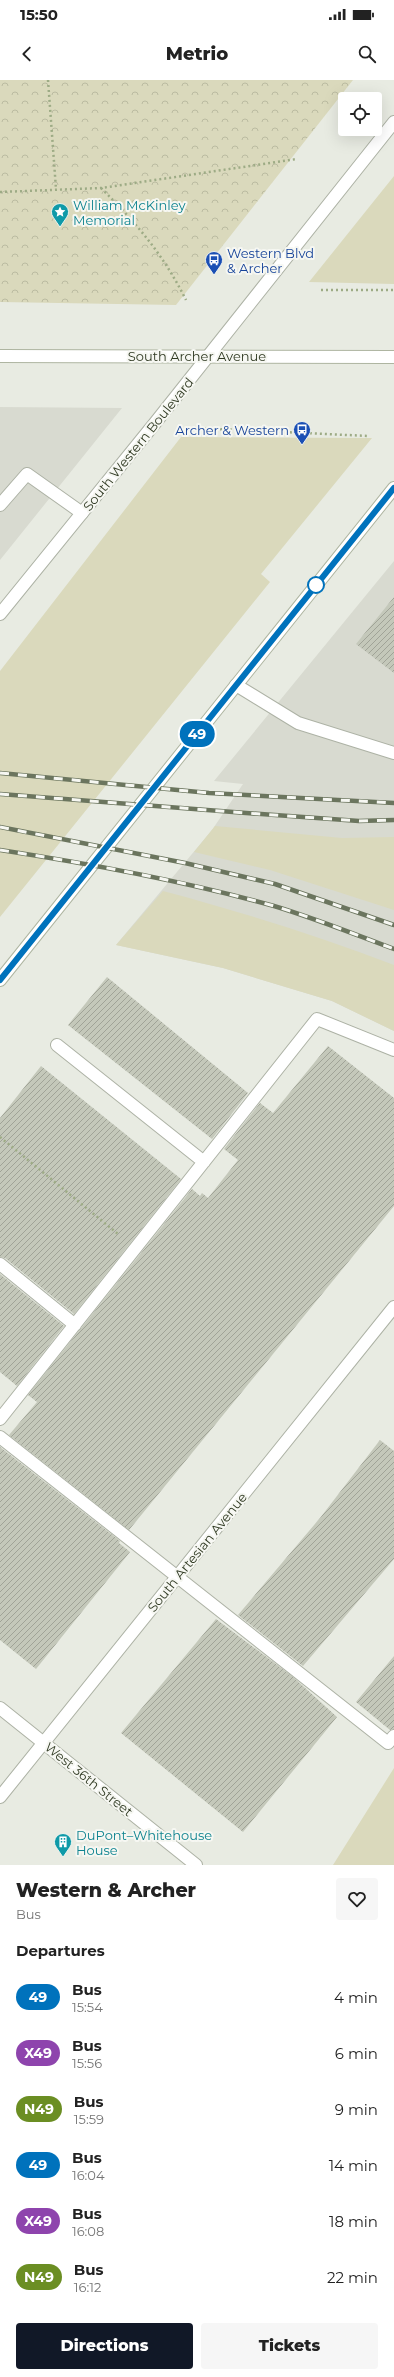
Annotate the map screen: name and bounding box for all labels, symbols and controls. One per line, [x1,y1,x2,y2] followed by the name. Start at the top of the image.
[20,5,58,24] text: 15:50
[16,43,38,65] icon: back
[166,43,228,65] text: Metrio
[356,43,378,65] icon: search
[338,92,382,136] map controls
[338,92,382,136] button: locate
[73,197,187,228] place label: William McKinley Memorial
[50,202,70,227] place icon: William McKinley Memorial
[227,245,314,276] place label: Western Blvd & Archer
[204,250,224,275] bus stop icon: Western Blvd & Archer
[128,348,266,364] street label: South Archer Avenue
[79,374,197,514] street label: South Western Boulevard
[292,420,312,445] bus stop icon: Archer & Western
[175,422,289,438] place label: Archer & Western
[307,576,325,594] unlabelled marker
[179,721,215,747] line badge: 49
[188,725,206,743] text: 49
[144,1489,250,1615] street label: South Artesian Avenue
[42,1739,136,1819] street label: West 36th Street
[76,1827,212,1858] place label: DuPont–Whitehouse House
[53,1832,73,1857] building icon: DuPont–Whitehouse House
[336,1878,378,1920] button: heart
[16,1879,196,1902] text: Western & Archer
[16,1906,41,1922] text: Bus
[16,1941,105,1960] text: Departures
[72,1980,102,1999] text: Bus
[29,1988,47,2006] text: 49
[334,1988,378,2007] text: 4 min
[72,1999,103,2015] text: 15:54
[72,2036,102,2055] text: Bus
[24,2044,52,2062] text: X49
[335,2044,378,2063] text: 6 min
[72,2055,102,2071] text: 15:56
[74,2092,104,2111] text: Bus
[24,2100,54,2118] text: N49
[335,2100,378,2119] text: 9 min
[74,2111,104,2127] text: 15:59
[72,2148,102,2167] text: Bus
[29,2156,47,2174] text: 49
[329,2156,378,2175] text: 14 min
[72,2167,105,2183] text: 16:04
[72,2204,102,2223] text: Bus
[24,2212,52,2230] text: X49
[329,2212,378,2231] text: 18 min
[72,2223,104,2239] text: 16:08
[74,2260,104,2279] text: Bus
[24,2268,54,2286] text: N49
[327,2268,378,2287] text: 22 min
[74,2279,101,2295] text: 16:12
[16,2323,193,2369] button: Directions
[201,2323,378,2369] button: Tickets

